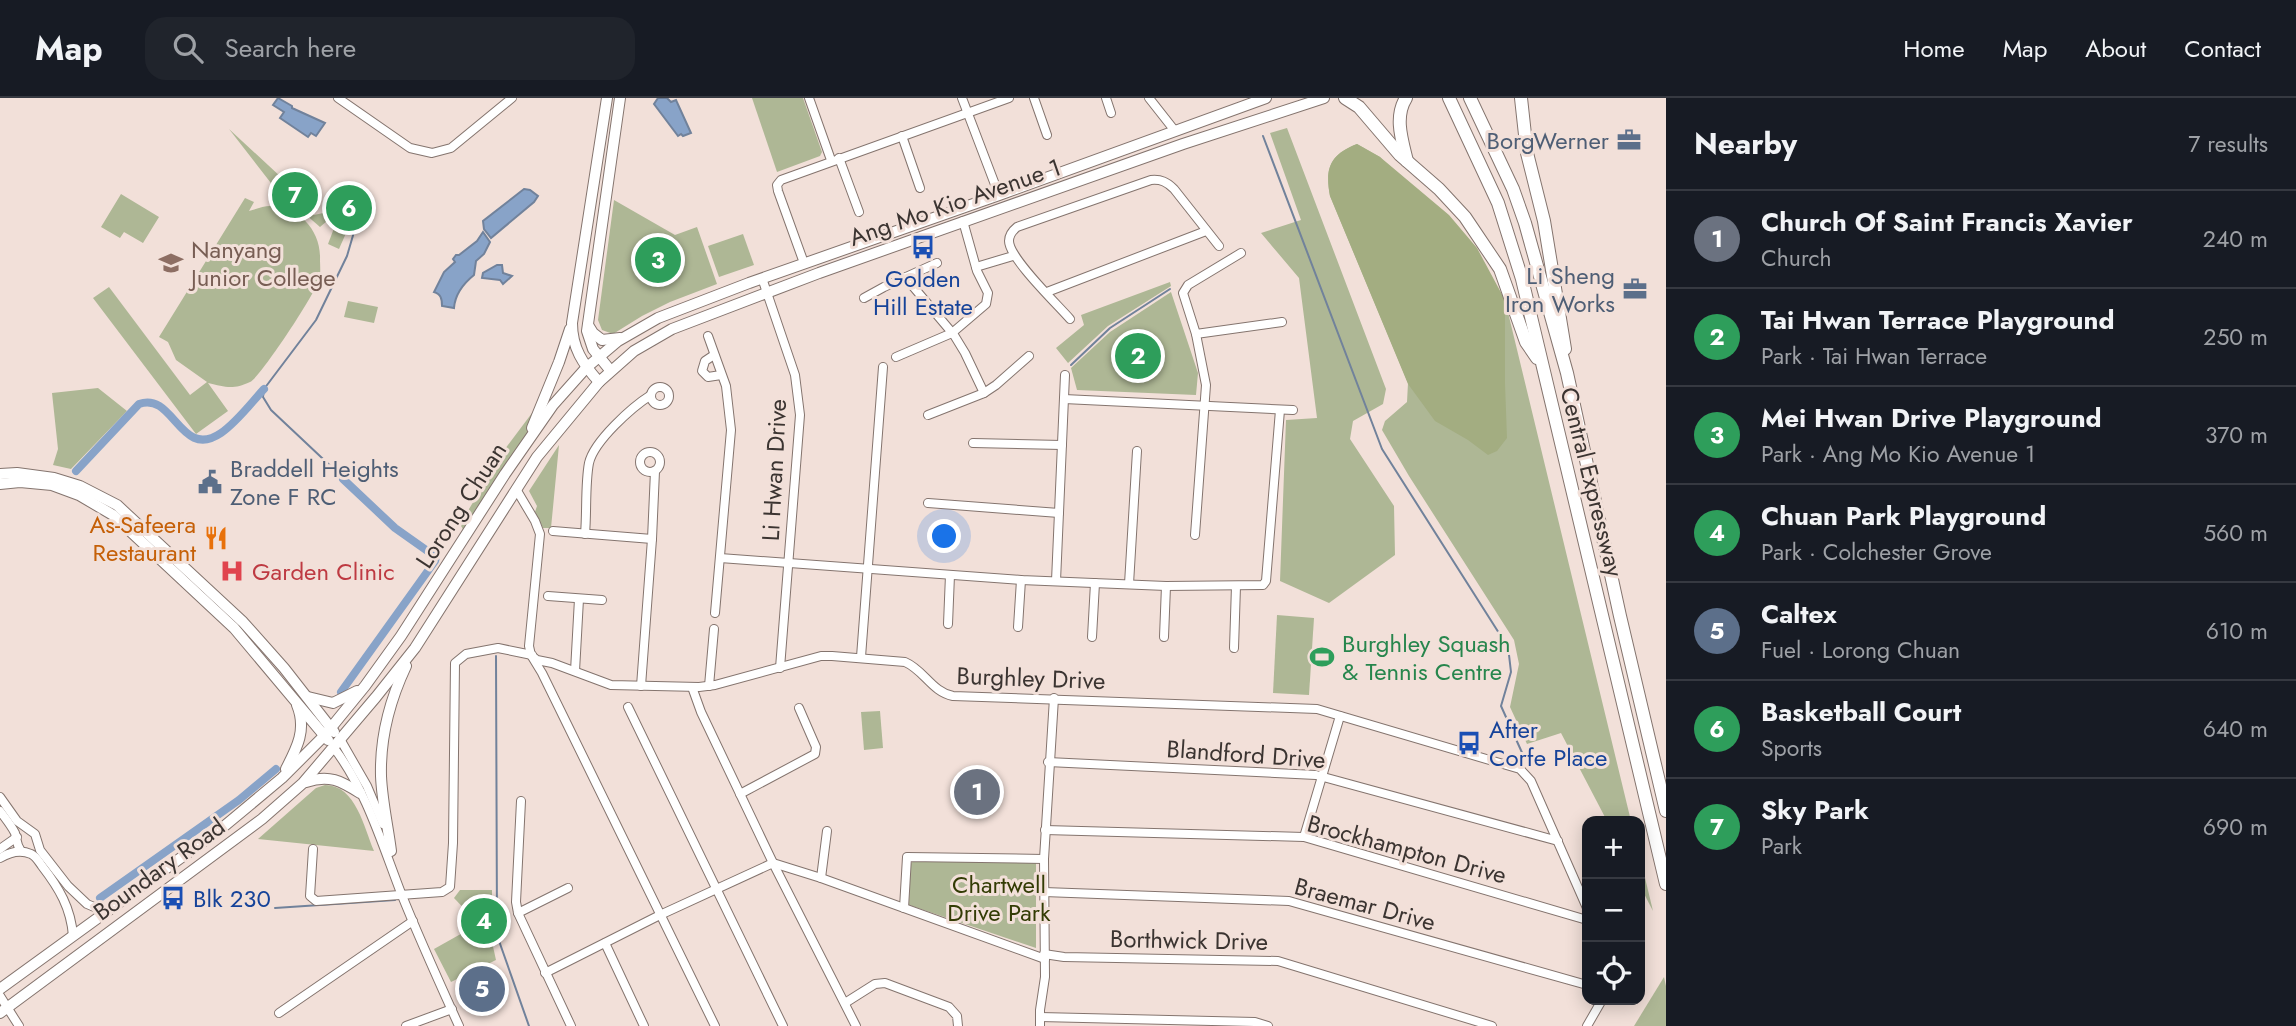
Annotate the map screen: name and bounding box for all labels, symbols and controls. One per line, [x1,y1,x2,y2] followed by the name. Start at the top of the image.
[145,17,635,80] search box
[35,25,103,72] text: Map
[169,29,207,67] icon: search
[225,29,356,67] text: Search here
[1903,31,1965,66] text: Home
[2003,31,2047,66] text: Map
[2085,31,2146,66] text: About
[2184,31,2261,66] text: Contact
[1694,122,1797,165] text: Nearby
[1487,123,1610,158] place label: BorgWerner
[1615,126,1643,154] office icon: BorgWerner
[2188,127,2268,161] text: 7 results
[844,149,1066,255] street label: Ang Mo Kio Avenue 1
[272,169,318,221] pin: 7
[326,182,372,234] pin: 6
[1761,203,2133,241] text: Church Of Saint Francis Xavier
[1711,222,1723,256] text: 1
[2203,222,2268,256] text: 240 m
[188,232,336,295] place label: Nanyang Junior College
[909,233,937,261] bus stop icon: Golden Hill Estate
[635,234,681,286] pin: 3
[1761,241,1832,275] text: Church
[157,249,185,277] school or university icon: Nanyang Junior College
[1505,258,1615,321] place label: Li Sheng Iron Works
[873,261,973,324] place label: Golden Hill Estate
[1621,275,1649,303] office icon: Li Sheng Iron Works
[1761,301,2114,339] text: Tai Hwan Terrace Playground
[1709,320,1725,354] text: 2
[2203,320,2268,354] text: 250 m
[1115,330,1161,382] pin: 2
[1761,339,1987,373] text: Park · Tai Hwan Terrace
[1552,383,1633,581] street label: Central Expressway
[753,398,795,542] street label: Li Hwan Drive
[1761,399,2102,437] text: Mei Hwan Drive Playground
[1710,418,1724,452] text: 3
[2205,418,2268,452] text: 370 m
[407,435,515,575] street label: Lorong Chuan
[1761,437,2035,471] text: Park · Ang Mo Kio Avenue 1
[230,451,399,514] place label: Braddell Heights Zone F RC
[196,468,224,496] public building icon: Braddell Heights Zone F RC
[1761,497,2046,535] text: Chuan Park Playground
[89,507,196,570] place label: As-Safeera Restaurant
[1709,516,1725,550] text: 4
[2203,516,2268,550] text: 560 m
[927,519,961,553] your location
[202,524,230,552] restaurant icon: As-Safeera Restaurant
[1761,535,1992,569] text: Park · Colchester Grove
[252,554,395,589] place label: Garden Clinic
[218,557,246,585] hospital icon: Garden Clinic
[1761,595,1837,633] text: Caltex
[1710,614,1724,648] text: 5
[2206,614,2268,648] text: 610 m
[1342,626,1511,689] place label: Burghley Squash & Tennis Centre
[1761,633,1960,667] text: Fuel · Lorong Chuan
[1308,643,1336,671] sports icon: Burghley Squash & Tennis Centre
[956,658,1106,698] street label: Burghley Drive
[1761,693,1961,731] text: Basketball Court
[1489,712,1607,775] place label: After Corfe Place
[1709,712,1725,746] text: 6
[2203,712,2268,746] text: 640 m
[1455,729,1483,757] bus stop icon: After Corfe Place
[1165,731,1327,777] street label: Blandford Drive
[1761,731,1822,765] text: Sports
[954,766,1000,818] pin: 1
[1761,791,1869,829] text: Sky Park
[1303,806,1511,892] street label: Brockhampton Drive
[86,809,232,929] street label: Boundary Road
[1710,810,1724,844] text: 7
[2203,810,2268,844] text: 690 m
[1582,816,1645,1005] map controls
[1582,816,1645,879] button: +
[1761,829,1802,863] text: Park
[947,867,1051,930] park label: Chartwell Drive Park
[1291,868,1439,940] street label: Braemar Drive
[1582,879,1645,942] button: −
[193,881,271,916] place label: Blk 230
[159,884,187,912] bus stop icon: Blk 230
[461,895,507,947] pin: 4
[1110,921,1268,959] street label: Borthwick Drive
[1582,942,1645,1005] button: locate
[459,963,505,1015] pin: 5

